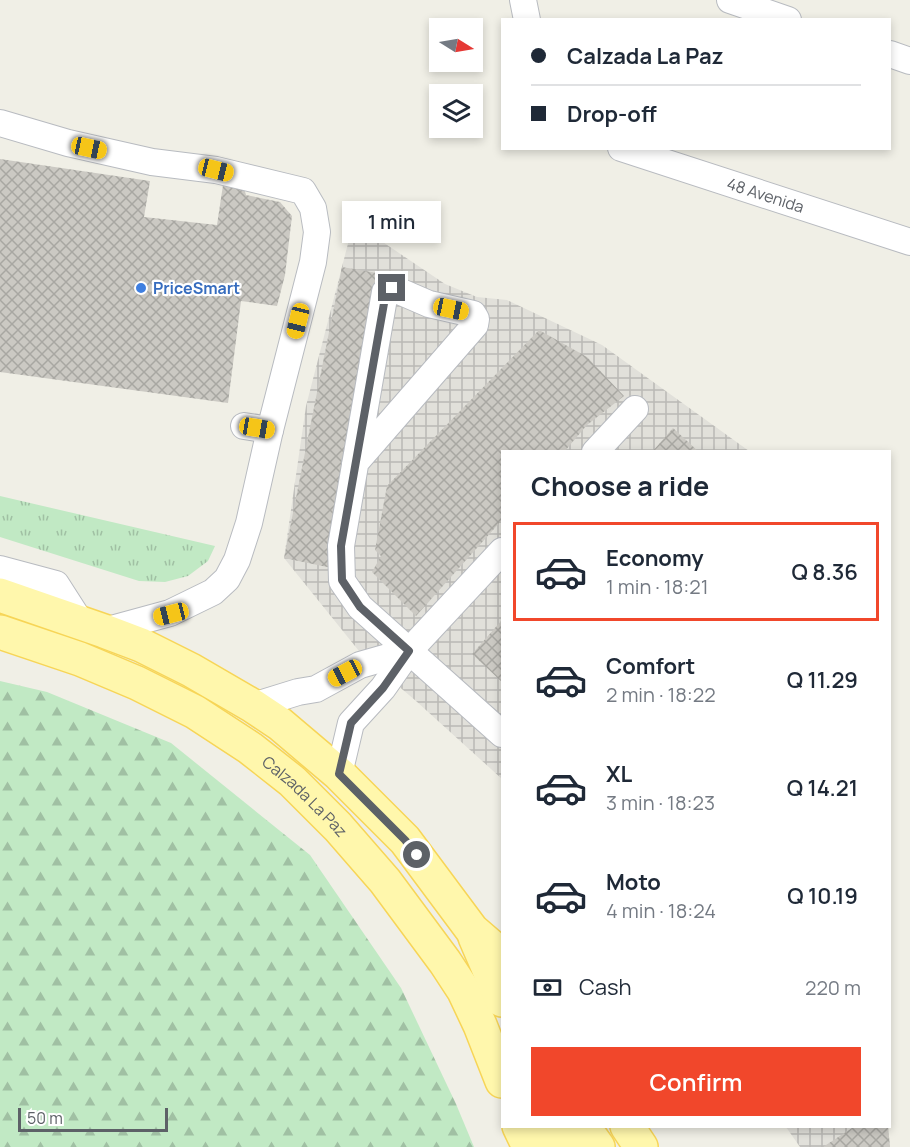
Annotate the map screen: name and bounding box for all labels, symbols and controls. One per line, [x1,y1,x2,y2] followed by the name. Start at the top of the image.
[429,18,483,72] north arrow
[429,18,483,138] map controls
[567,41,723,71] text: Calzada La Paz
[429,84,483,138] button: layers
[567,99,657,129] text: Drop-off
[70,135,108,161] car
[196,157,236,183] car
[724,172,807,218] street label: 48 Avenida
[342,201,442,243] callout: 1 min
[368,208,415,235] text: 1 min
[378,274,405,301] route end
[153,277,240,299] place label: PriceSmart
[134,281,148,295] marker: PriceSmart
[432,296,470,322] car
[285,301,311,341] car
[238,416,276,440] car
[531,467,709,504] text: Choose a ride
[606,543,704,573] text: Economy
[534,545,588,599] icon: car
[792,557,858,587] text: Q 8.36
[606,573,708,600] text: 1 min · 18:21
[151,601,191,627] car
[606,651,695,681] text: Comfort
[534,653,588,707] icon: car
[325,657,365,689] car
[787,665,858,695] text: Q 11.29
[606,681,716,708] text: 2 min · 18:22
[258,751,352,841] street label: Calzada La Paz
[606,759,632,789] text: XL
[534,761,588,815] icon: car
[787,773,858,803] text: Q 14.21
[606,789,715,816] text: 3 min · 18:23
[403,841,430,868] route start
[606,867,661,897] text: Moto
[534,869,588,923] icon: car
[787,881,858,911] text: Q 10.19
[606,897,716,924] text: 4 min · 18:24
[531,971,564,1004] icon: cash
[579,972,632,1002] text: Cash
[805,974,861,1001] text: 220 m
[531,1047,861,1116] button: Confirm
[18,1105,168,1132] scale bar
[27,1107,63,1129] text: 50 m

